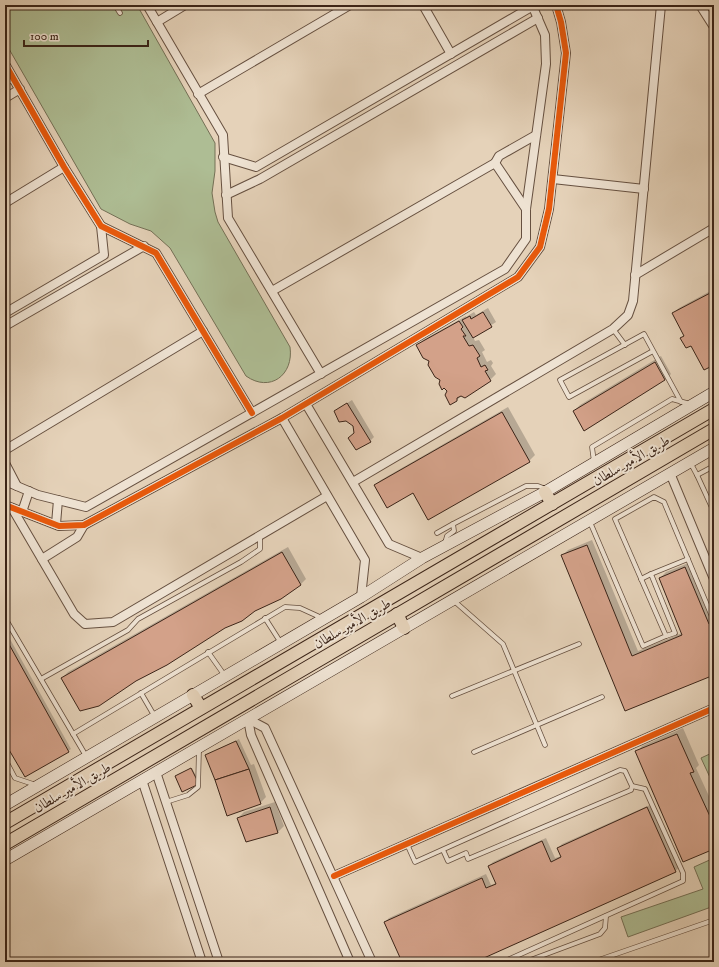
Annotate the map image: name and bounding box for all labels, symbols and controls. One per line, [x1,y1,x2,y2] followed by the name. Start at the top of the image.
[24,22,148,48] scale bar
[30,29,59,44] text: 100 m
[589,430,673,490] street label: طريق الأمير سلطان
[310,593,394,653] street label: طريق الأمير سلطان
[30,757,114,817] street label: طريق الأمير سلطان

